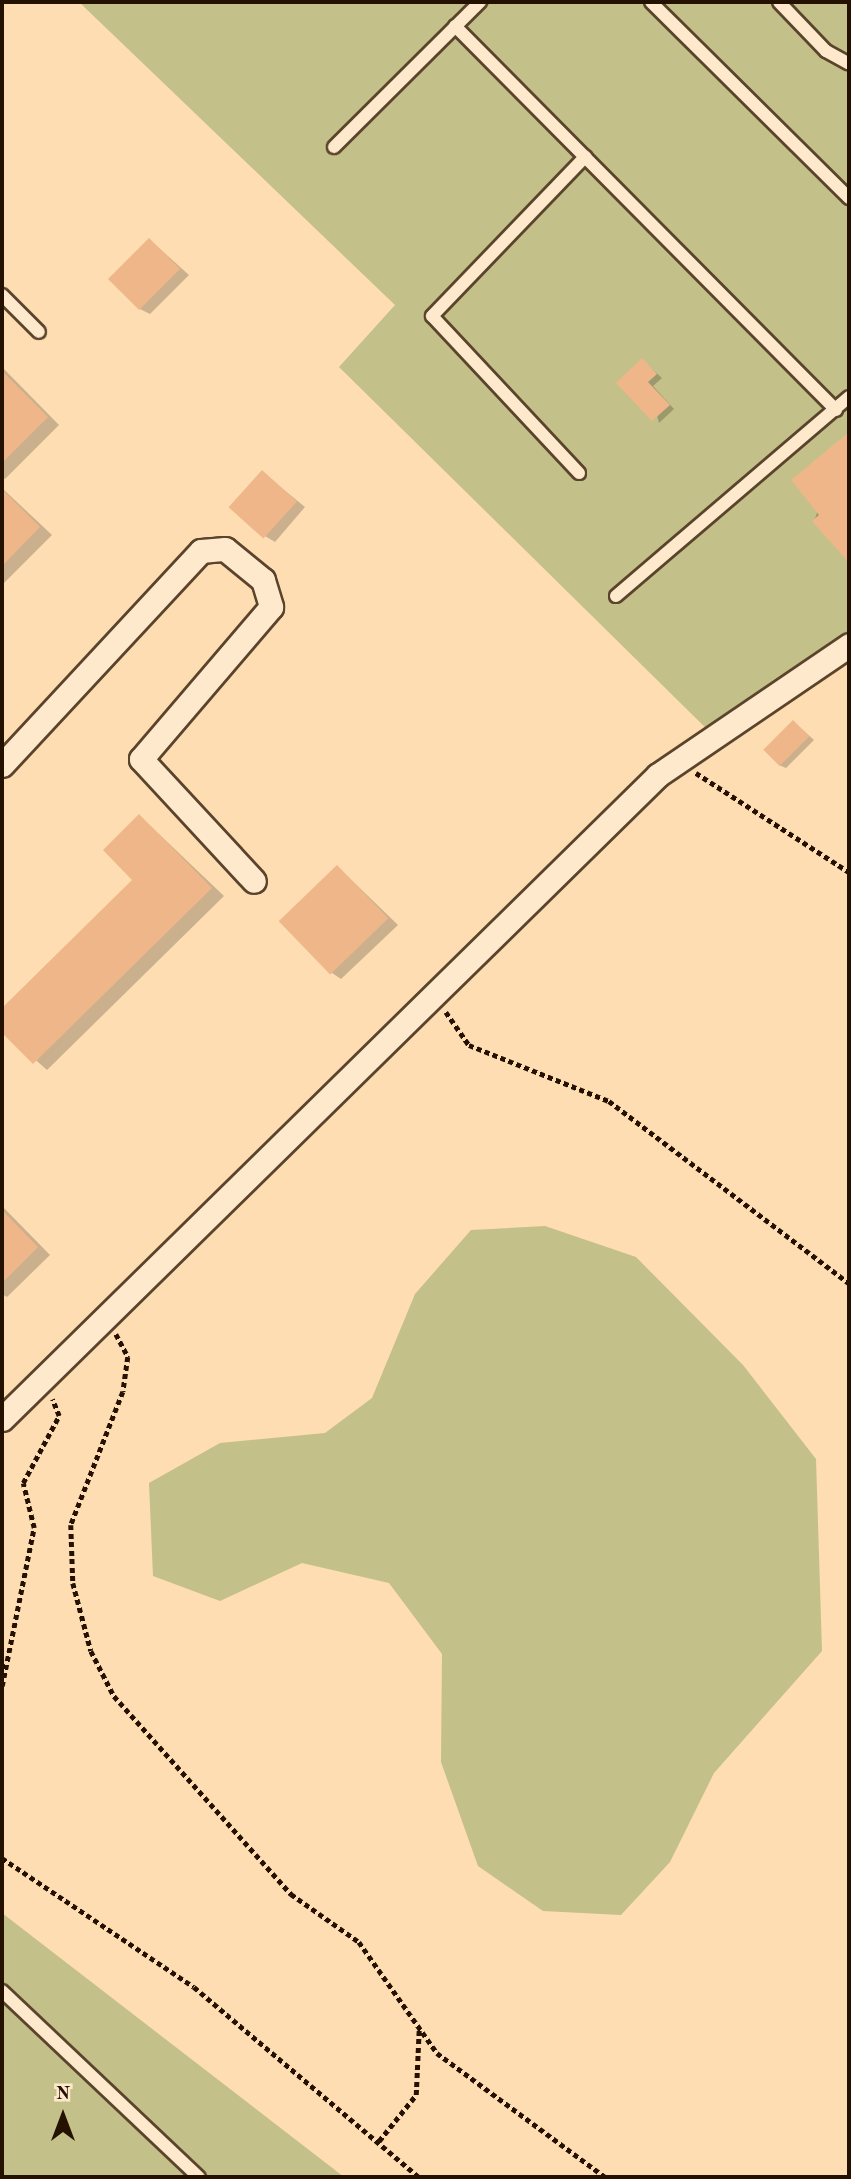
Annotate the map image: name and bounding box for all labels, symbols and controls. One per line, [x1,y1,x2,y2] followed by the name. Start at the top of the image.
[28,2081,98,2151] north arrow
[56,2085,70,2104] text: N

